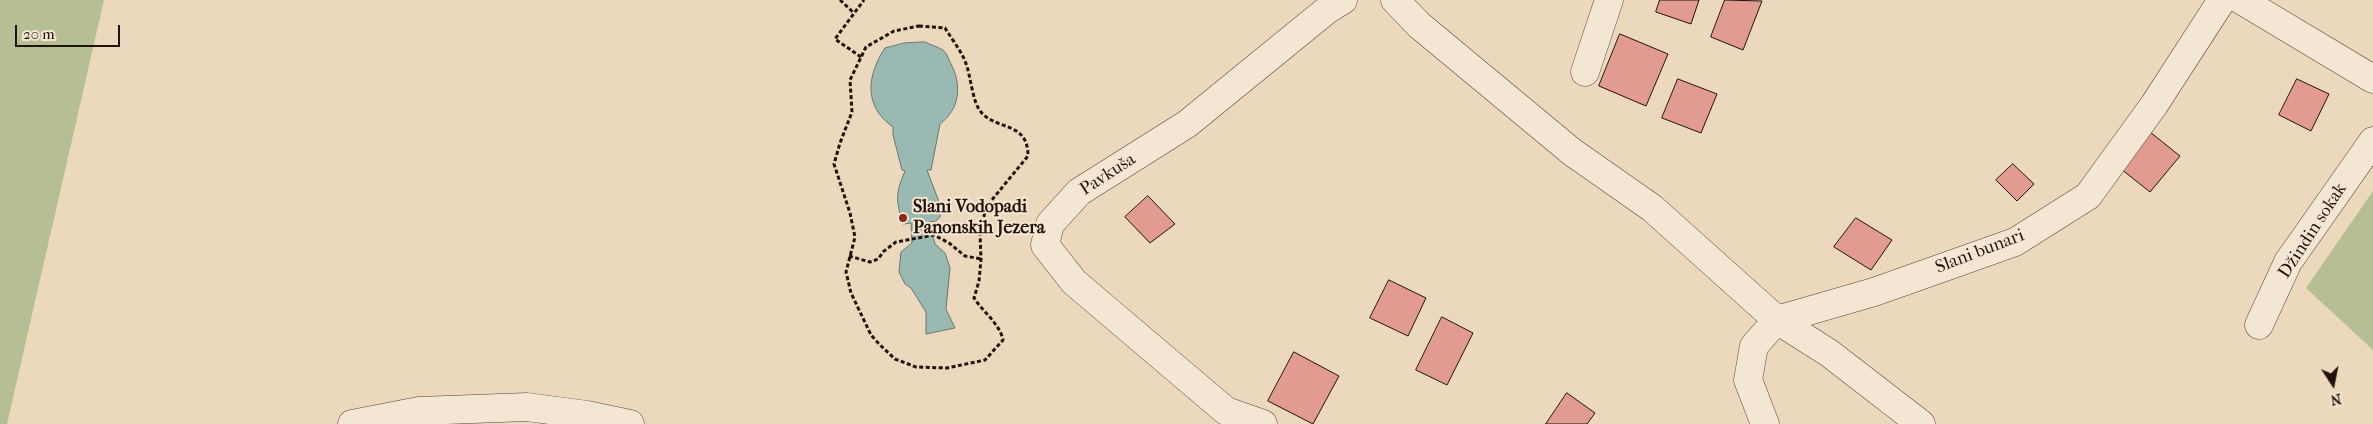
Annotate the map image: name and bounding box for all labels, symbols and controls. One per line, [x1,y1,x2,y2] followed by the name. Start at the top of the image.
[18,15,122,47] scale bar
[23,25,55,43] text: 20 m
[1076,149,1140,201] street label: Pavkuša
[2274,179,2352,283] street label: Džindin sokak
[913,197,1045,240] place label: Slani Vodopadi Panonskih Jezera
[897,212,909,224] marker: Slani Vodopadi Panonskih Jezera
[1933,225,2027,279] street label: Slani bunari
[2308,359,2358,409] north arrow
[2329,390,2343,409] text: N

